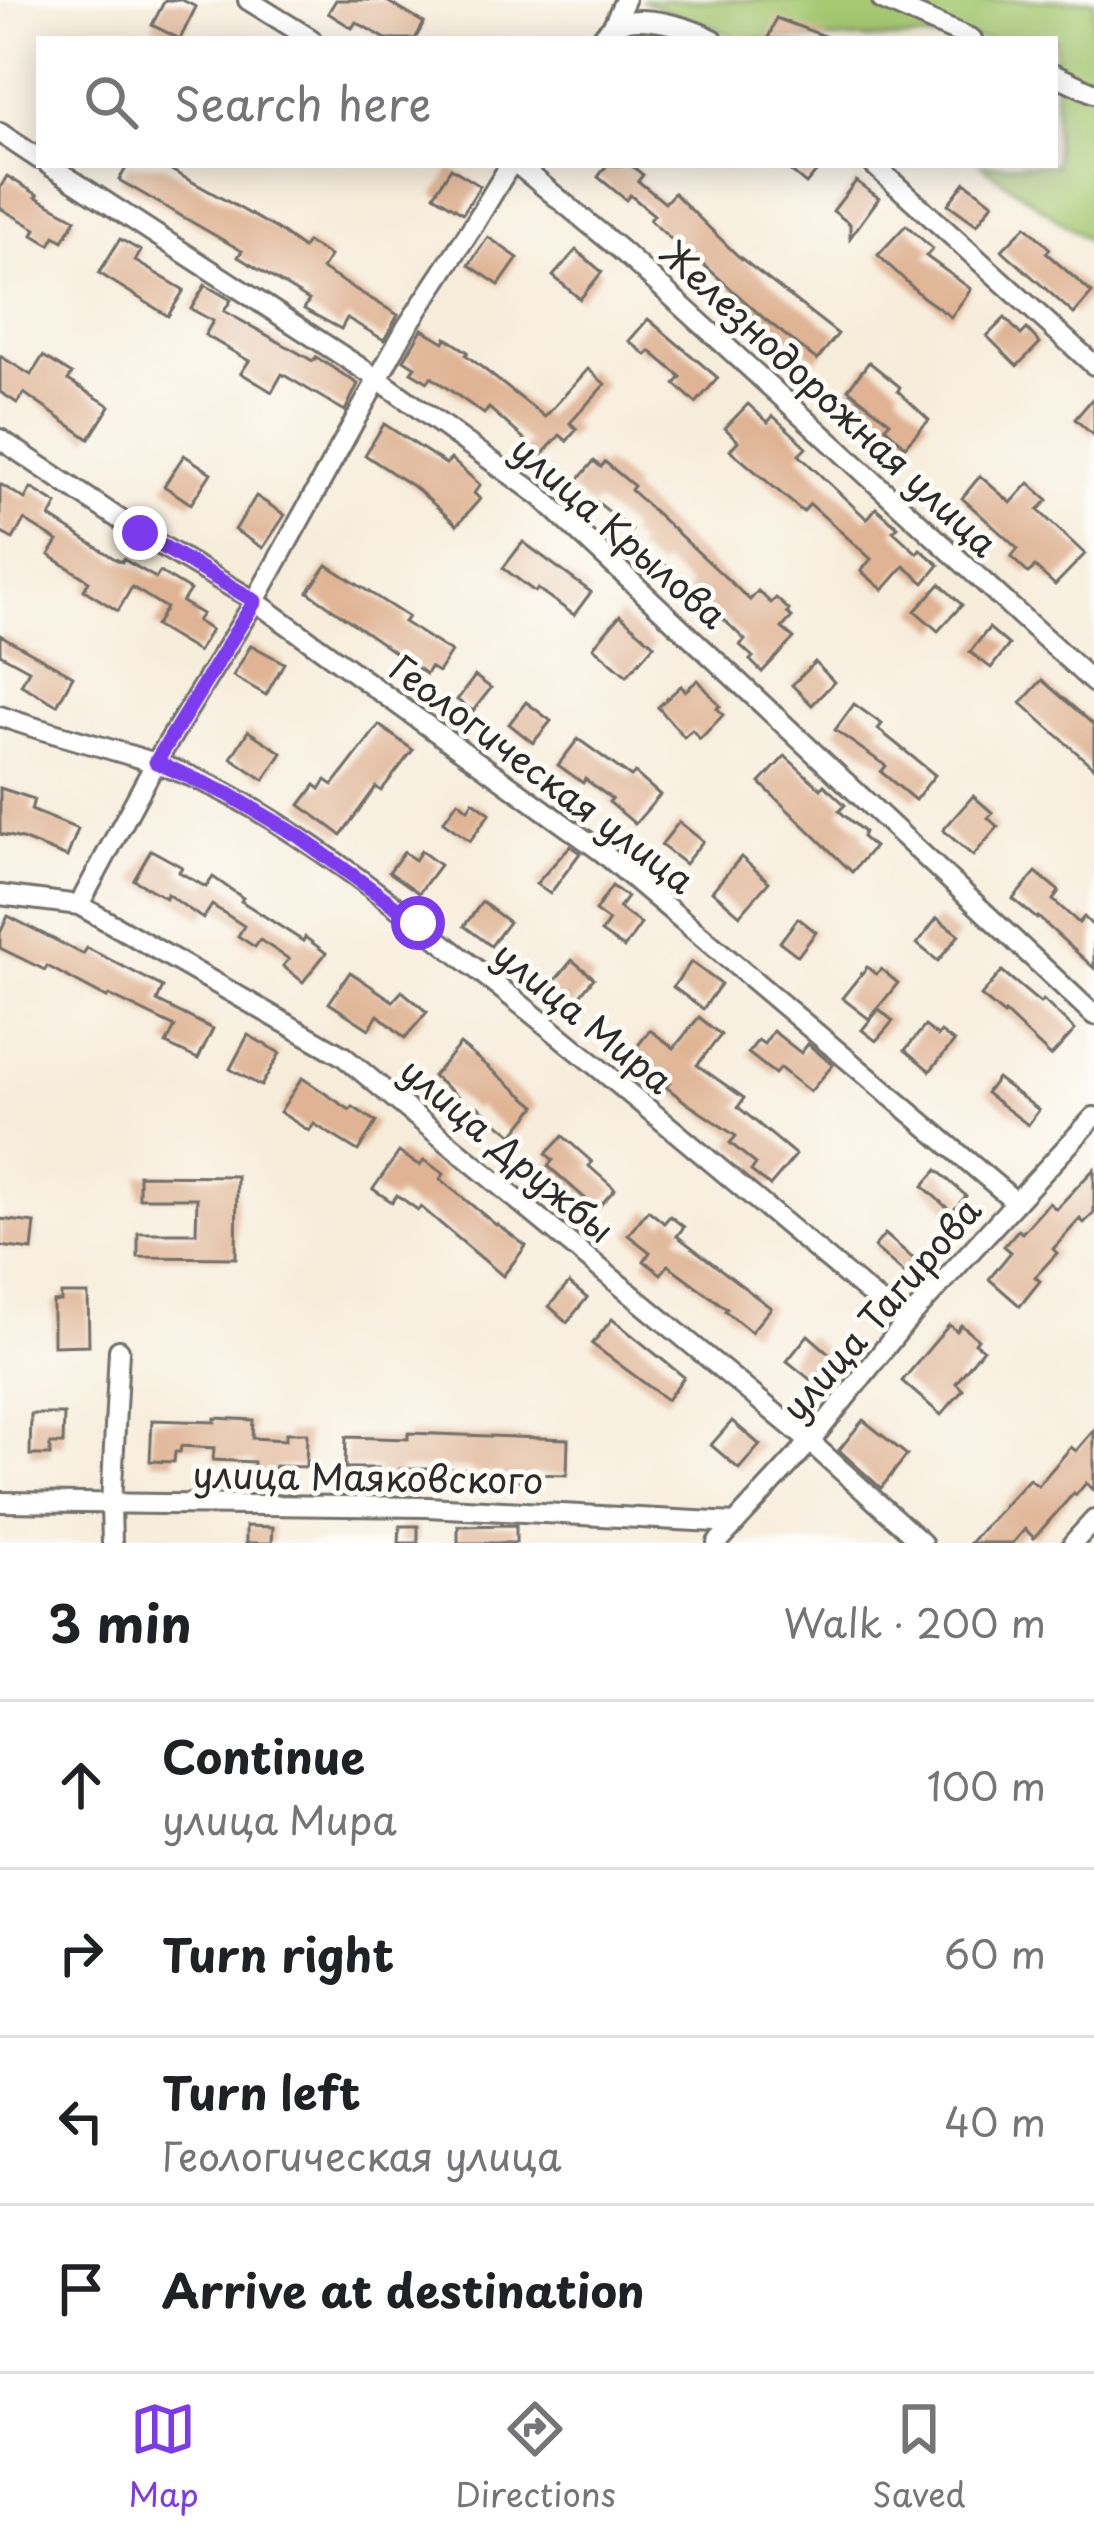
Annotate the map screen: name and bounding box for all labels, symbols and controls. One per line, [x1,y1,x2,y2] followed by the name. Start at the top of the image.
[36,36,1058,168] search box
[174,68,431,136] text: Search here
[78,69,144,135] icon: search
[649,226,1011,568] street label: Железнодорожная улица
[500,422,740,640] street label: улица Крылова
[113,506,167,560] route end
[380,640,707,906] street label: Геологическая улица
[391,896,445,950] route start
[483,927,686,1105] street label: улица Мира
[389,1043,627,1255] street label: улица Дружбы
[767,1184,993,1432] street label: улица Тагирова
[192,1446,544,1506] street label: улица Маяковского
[48,1583,192,1660] text: 3 min
[783,1592,1046,1651] text: Walk · 200 m
[162,1721,365,1789] text: Continue
[48,1752,114,1818] icon: ahead
[927,1755,1046,1814] text: 100 m
[162,1789,397,1848] text: улица Мира
[162,1919,394,1987] text: Turn right
[48,1920,114,1986] icon: right
[944,1923,1046,1982] text: 60 m
[162,2057,361,2125] text: Turn left
[48,2088,114,2154] icon: left
[944,2091,1046,2150] text: 40 m
[162,2125,561,2184] text: Геологическая улица
[162,2255,645,2323] text: Arrive at destination
[48,2256,114,2322] icon: arrive
[128,2396,199,2518] tab: Map
[455,2396,616,2518] tab: Directions
[872,2396,966,2518] tab: Saved

